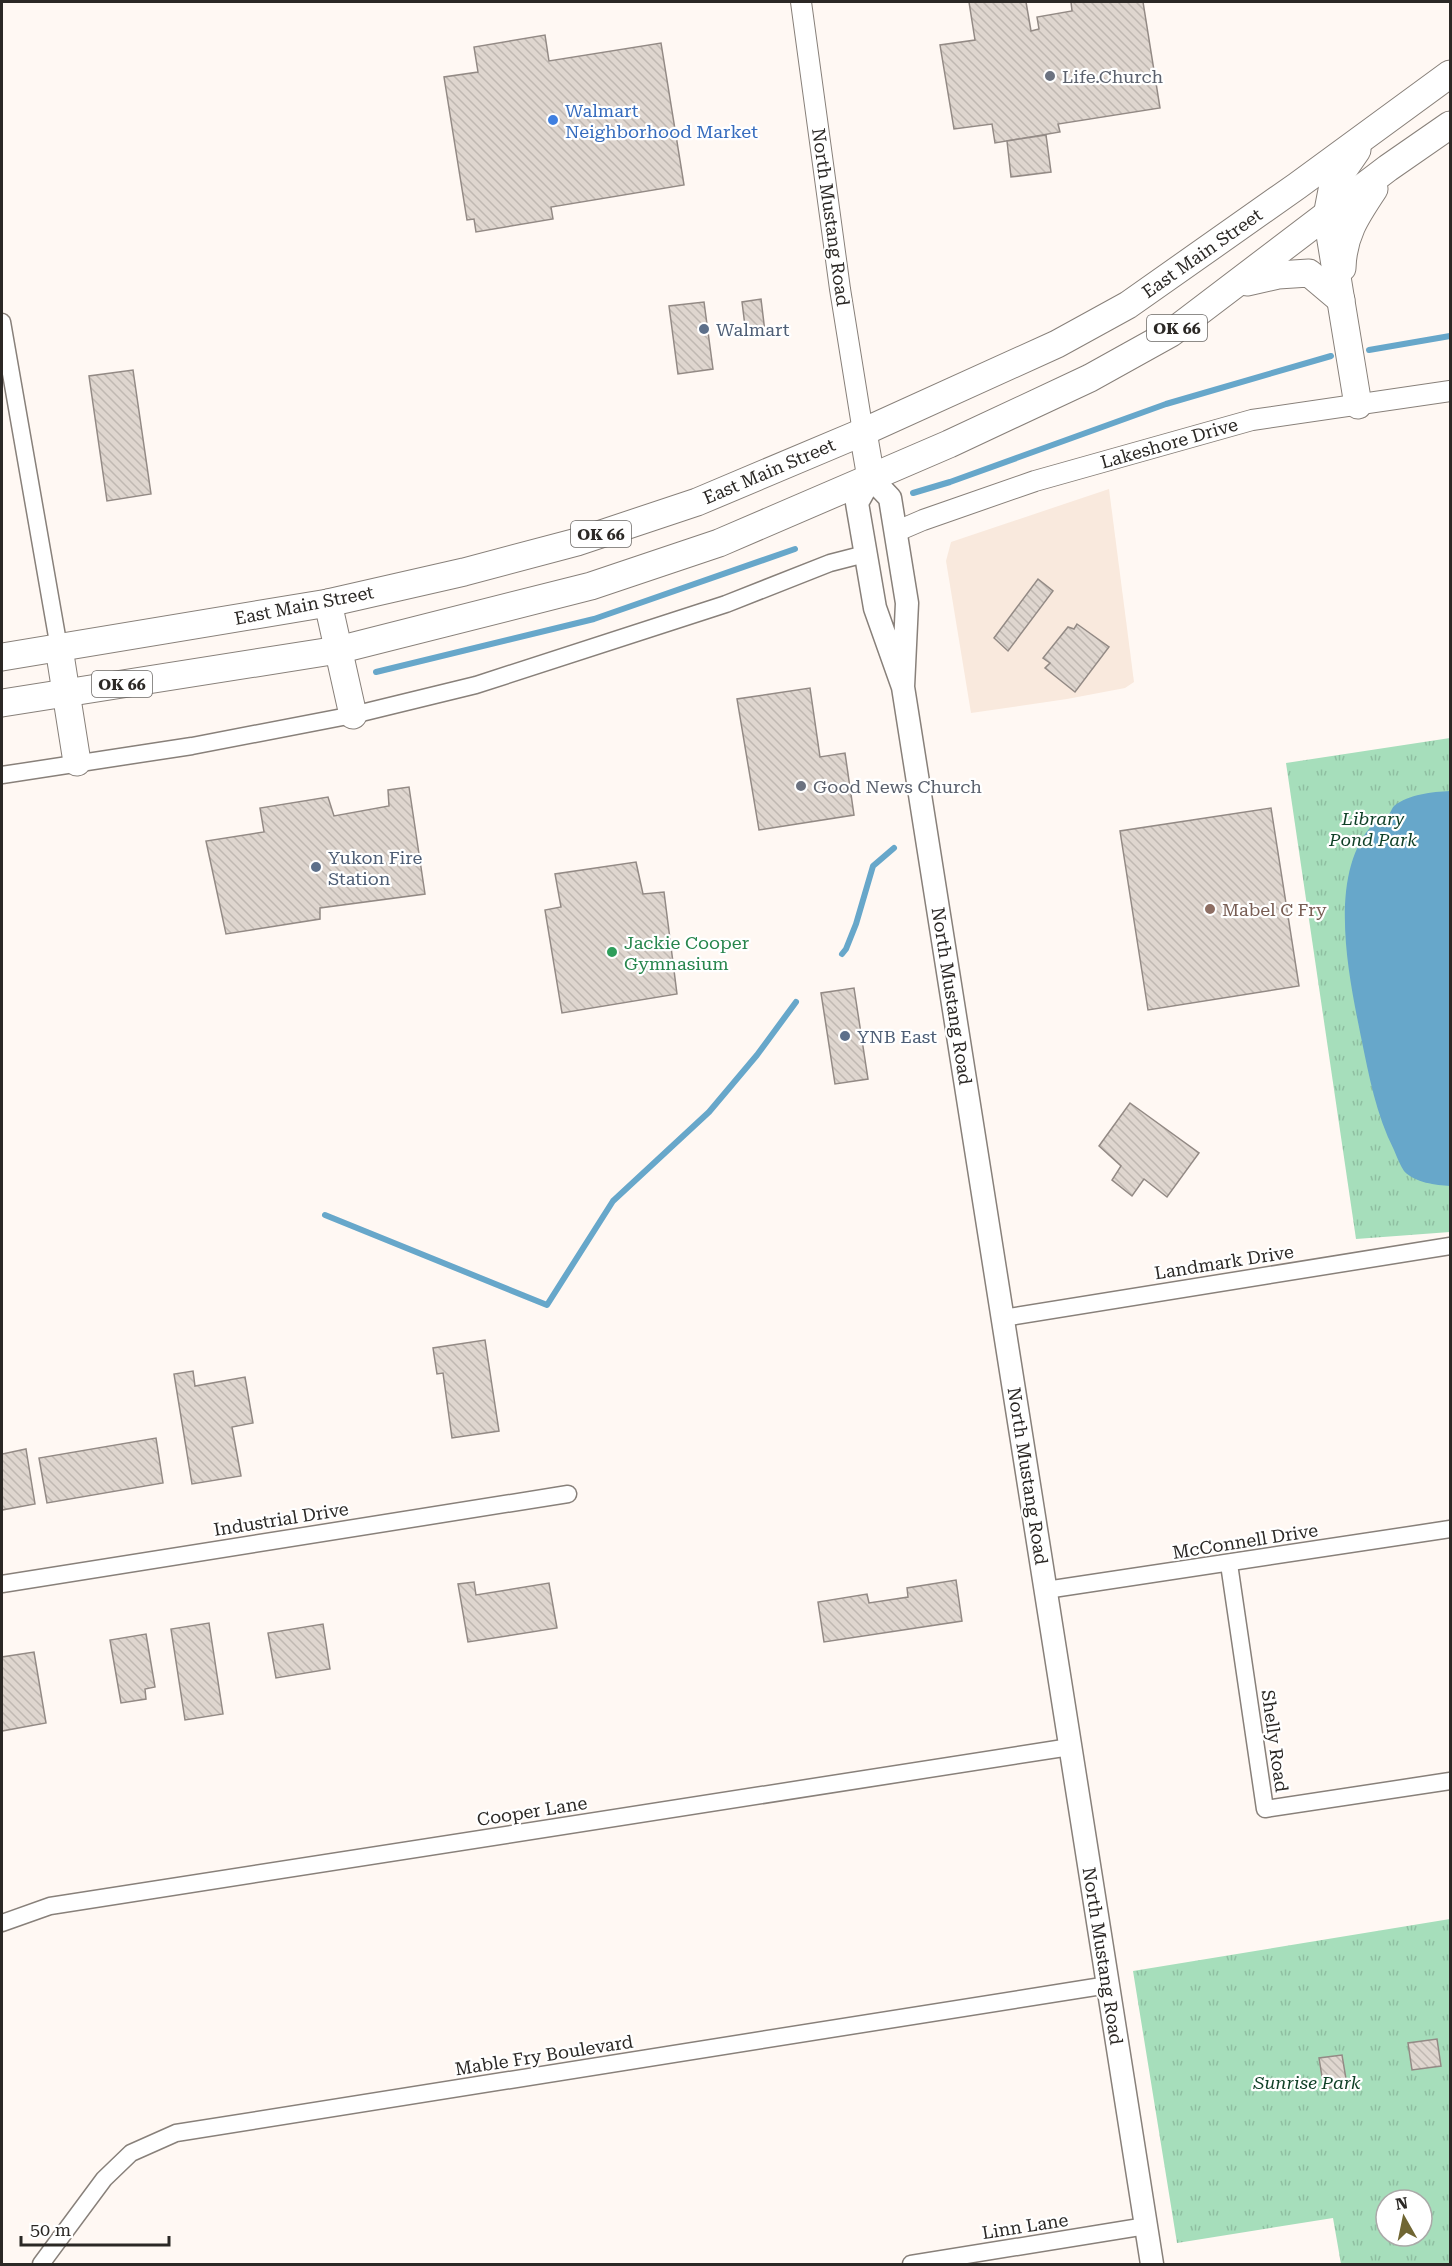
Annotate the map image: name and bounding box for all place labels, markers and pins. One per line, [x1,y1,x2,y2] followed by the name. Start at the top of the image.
[1062,66,1164,87] place label: Life.Church
[1043,69,1057,83] marker: Life.Church
[565,100,758,142] place label: Walmart Neighborhood Market
[546,113,560,127] marker: Walmart Neighborhood Market
[716,319,790,340] place label: Walmart
[697,322,711,336] marker: Walmart
[813,776,982,797] place label: Good News Church
[794,779,808,793] marker: Good News Church
[328,847,422,889] place label: Yukon Fire Station
[309,860,323,874] marker: Yukon Fire Station
[1222,899,1327,920] place label: Mabel C Fry
[1203,902,1217,916] marker: Mabel C Fry
[624,932,749,974] place label: Jackie Cooper Gymnasium
[605,945,619,959] marker: Jackie Cooper Gymnasium
[857,1026,937,1047] place label: YNB East
[838,1029,852,1043] marker: YNB East

